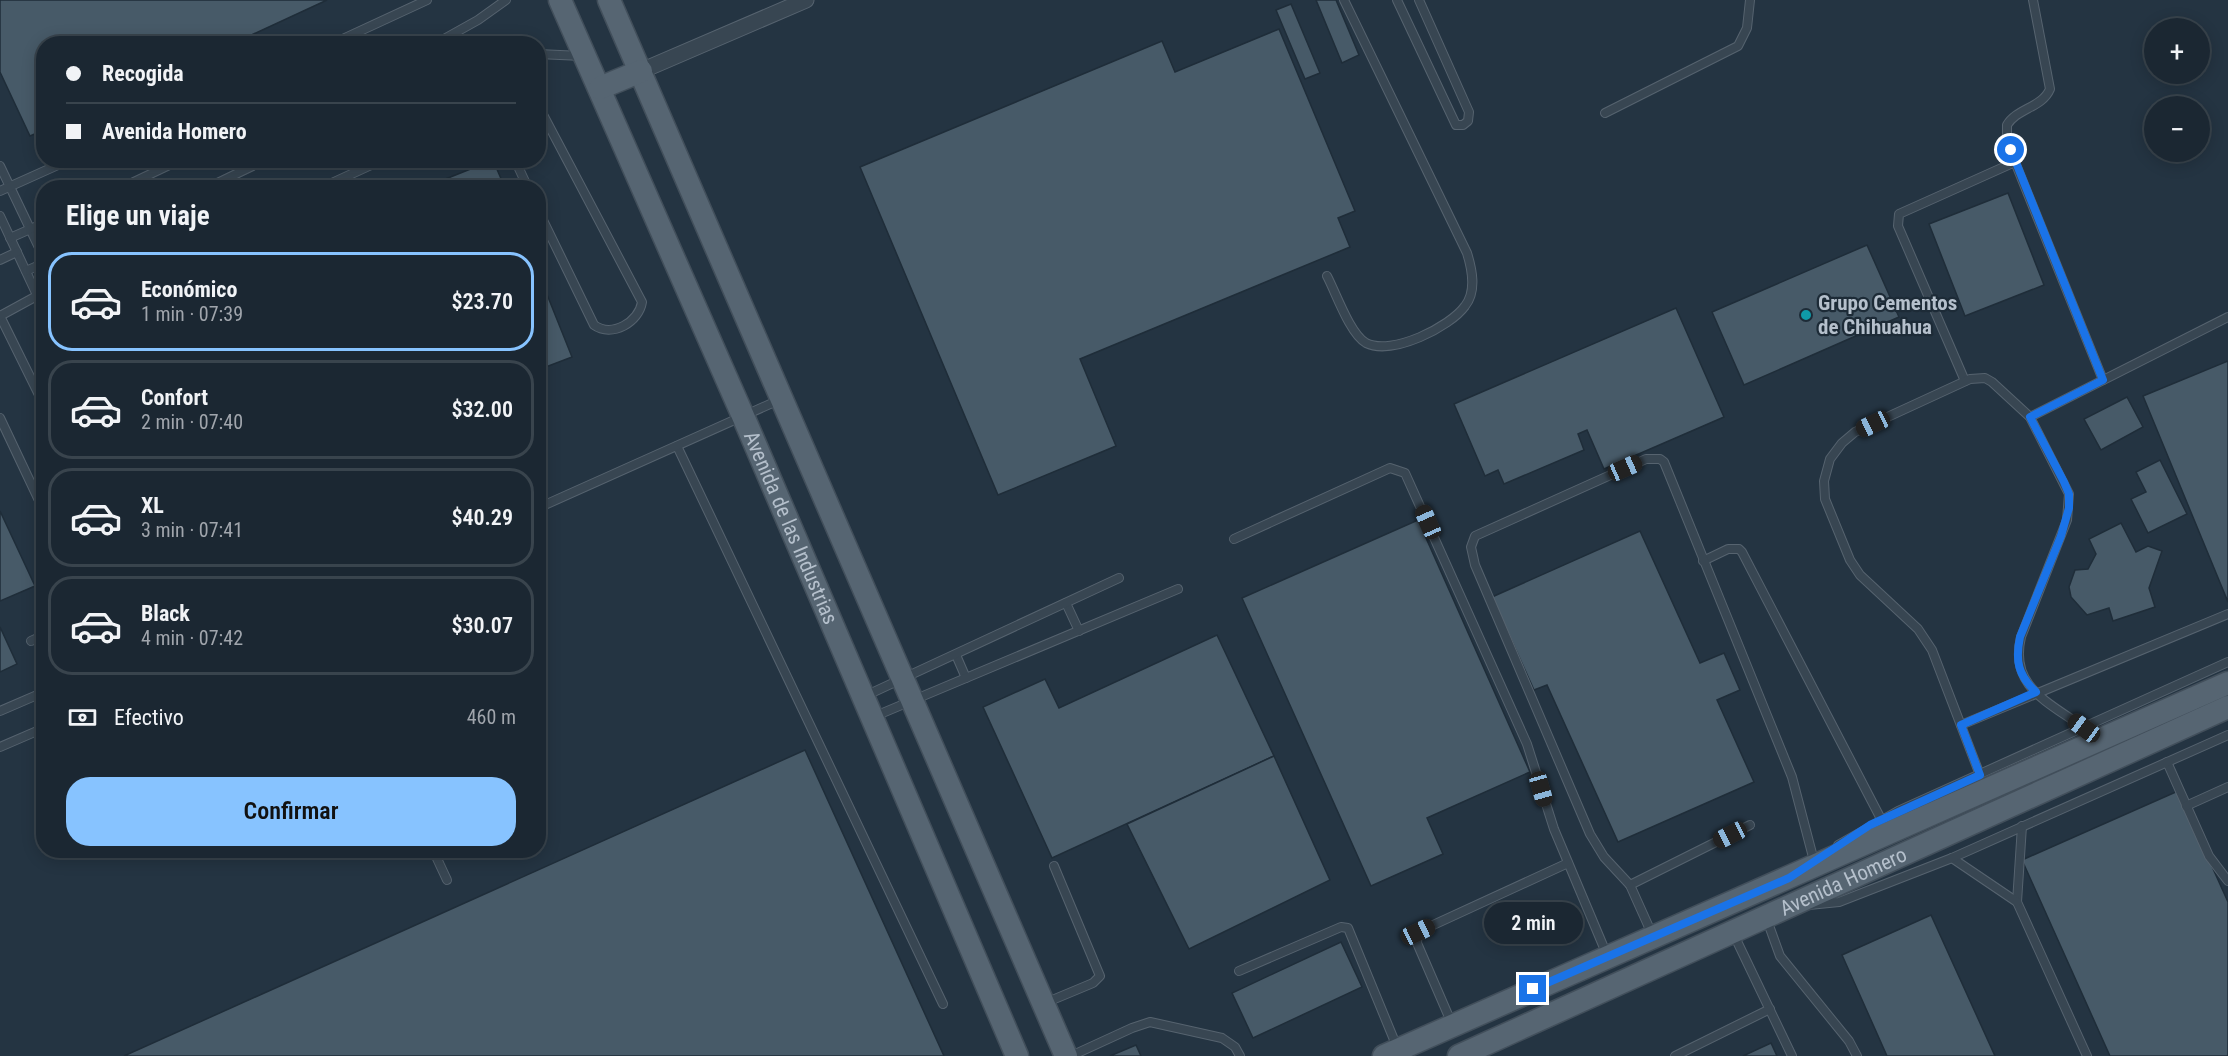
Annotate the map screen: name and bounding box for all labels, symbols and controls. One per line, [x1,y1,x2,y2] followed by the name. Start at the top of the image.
[2144,18,2210,162] map controls
[2144,18,2210,84] button: +
[102,61,184,86] text: Recogida
[2144,96,2210,162] button: −
[102,119,247,144] text: Avenida Homero
[1997,136,2024,163] route start
[66,200,210,232] text: Elige un viaje
[69,275,123,329] icon: car
[141,277,237,302] text: Económico
[451,289,513,314] text: $23.70
[1818,291,1957,339] place label: Grupo Cementos de Chihuahua
[141,302,243,326] text: 1 min · 07:39
[1799,308,1813,322] marker: Grupo Cementos de Chihuahua
[69,383,123,437] icon: car
[141,385,208,410] text: Confort
[451,397,513,422] text: $32.00
[1853,408,1893,440] car
[141,410,243,434] text: 2 min · 07:40
[739,428,843,628] street label: Avenida de las Industrias
[1605,452,1645,484] car
[69,491,123,545] icon: car
[141,493,164,518] text: XL
[1412,502,1444,542] car
[451,505,513,530] text: $40.29
[141,518,243,542] text: 3 min · 07:41
[69,599,123,653] icon: car
[141,601,190,626] text: Black
[451,613,513,638] text: $30.07
[141,626,243,650] text: 4 min · 07:42
[66,701,99,734] icon: cash
[114,705,184,730] text: Efectivo
[467,705,516,729] text: 460 m
[2064,710,2104,746] car
[1527,769,1555,809] car
[66,777,516,846] button: Confirmar
[1710,819,1750,851] car
[1776,842,1910,921] street label: Avenida Homero
[1484,902,1582,944] callout: 2 min
[1511,911,1556,935] text: 2 min
[1398,916,1438,948] car
[1519,975,1546,1002] route end

